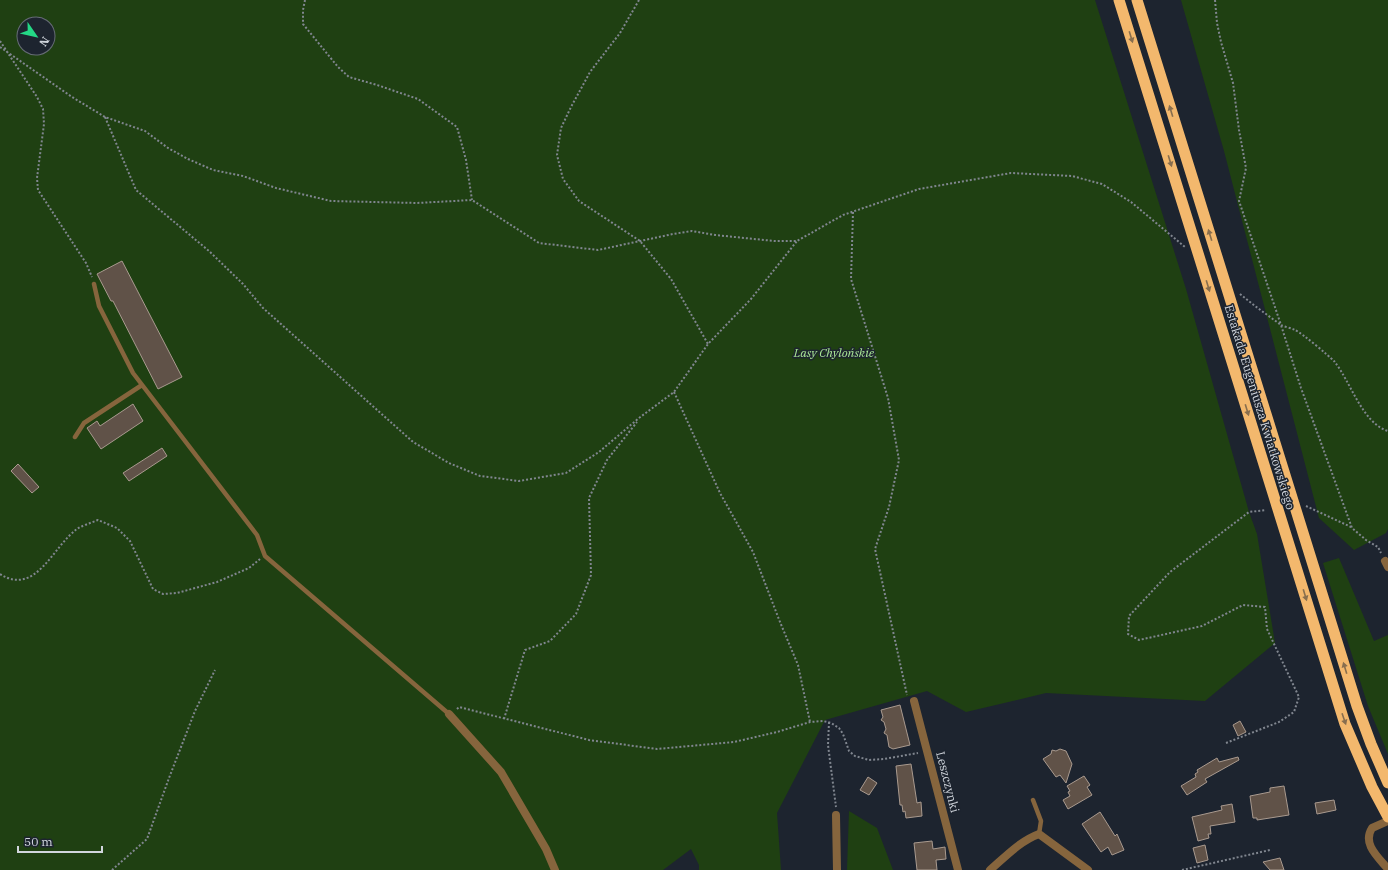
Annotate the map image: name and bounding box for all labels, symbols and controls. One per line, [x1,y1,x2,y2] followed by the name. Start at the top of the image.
[16,16,56,56] north arrow
[1128,32,1134,44] one-way arrow
[36,34,53,49] text: N
[1168,104,1174,116] one-way arrow
[1167,156,1173,168] one-way arrow
[1207,228,1213,240] one-way arrow
[1205,280,1211,292] one-way arrow
[1222,303,1298,511] street label: Estakada Eugeniusza Kwiatkowskiego
[793,345,875,360] park label: Lasy Chylońskie
[1244,404,1250,416] one-way arrow
[1302,589,1308,601] one-way arrow
[1342,661,1348,673] one-way arrow
[1341,713,1347,725] one-way arrow
[933,750,963,814] street label: Leszczynki
[18,828,102,854] scale bar
[24,834,53,849] text: 50 m

